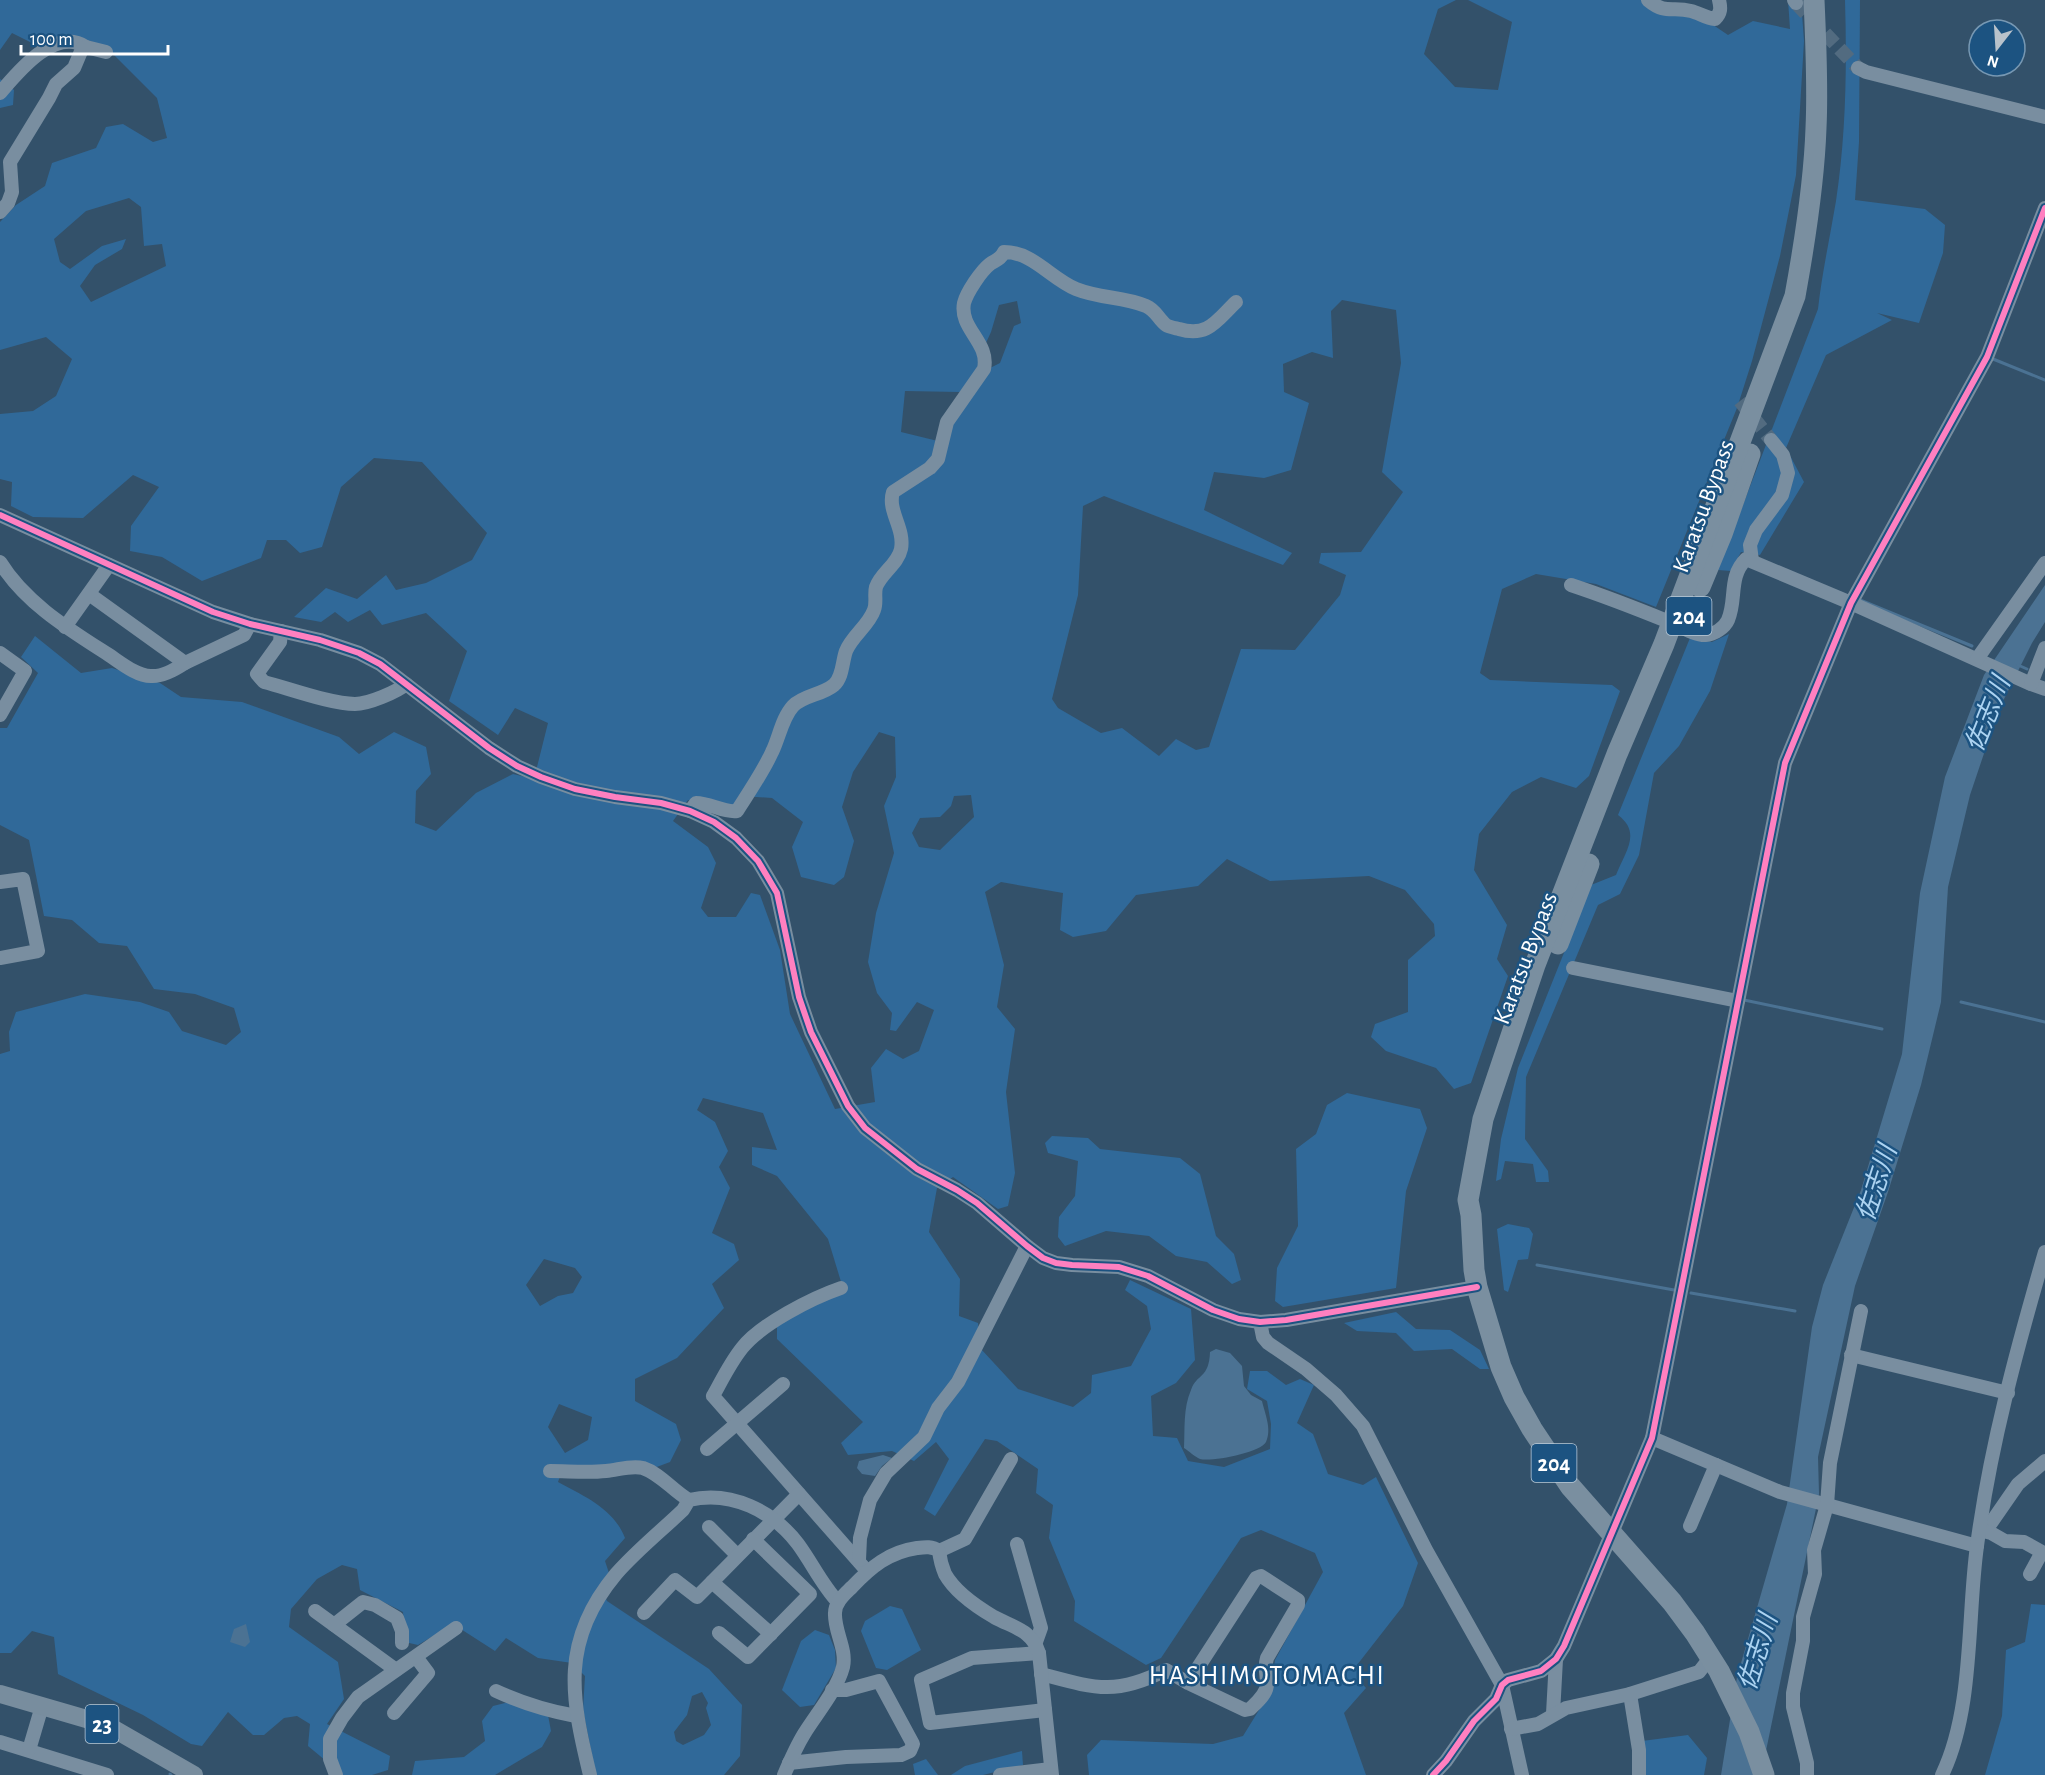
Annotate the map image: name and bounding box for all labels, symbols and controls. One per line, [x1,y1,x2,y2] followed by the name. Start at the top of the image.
[21,18,168,56] scale bar
[1967,18,2027,78] north arrow
[30,31,73,49] text: 100 m
[1985,52,2001,71] text: N
[1669,437,1739,576] street label: Karatsu Bypass
[1666,597,1712,635] road number: 204
[1960,670,2016,755] water label: 佐志川
[1490,889,1562,1028] street label: Karatsu Bypass
[1852,1139,1902,1224] water label: 佐志川
[1532,1444,1576,1482] road number: 204
[1733,1608,1783,1693] water label: 佐志川
[1149,1662,1385,1689] district label: HASHIMOTOMACHI
[86,1705,118,1743] road number: 23

